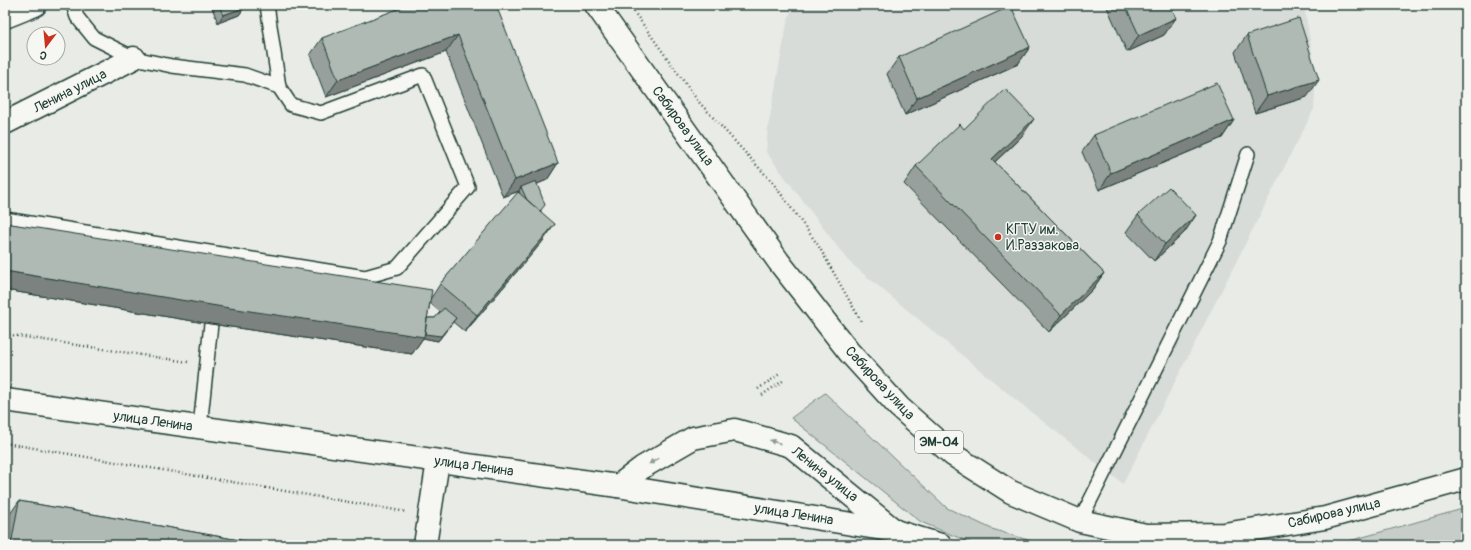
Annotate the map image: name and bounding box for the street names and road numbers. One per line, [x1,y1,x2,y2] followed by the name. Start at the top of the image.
[30,65,109,117] street label: Ленина улица
[648,83,718,169] street label: Сабирова улица
[842,343,918,423] street label: Сабирова улица
[111,407,194,435] street label: улица Ленина
[915,431,963,453] road number: ЭМ-04
[787,442,862,505] street label: Ленина улица
[432,452,515,480] street label: улица Ленина
[1286,494,1382,532] street label: Сабирова улица
[752,499,835,529] street label: улица Ленина

